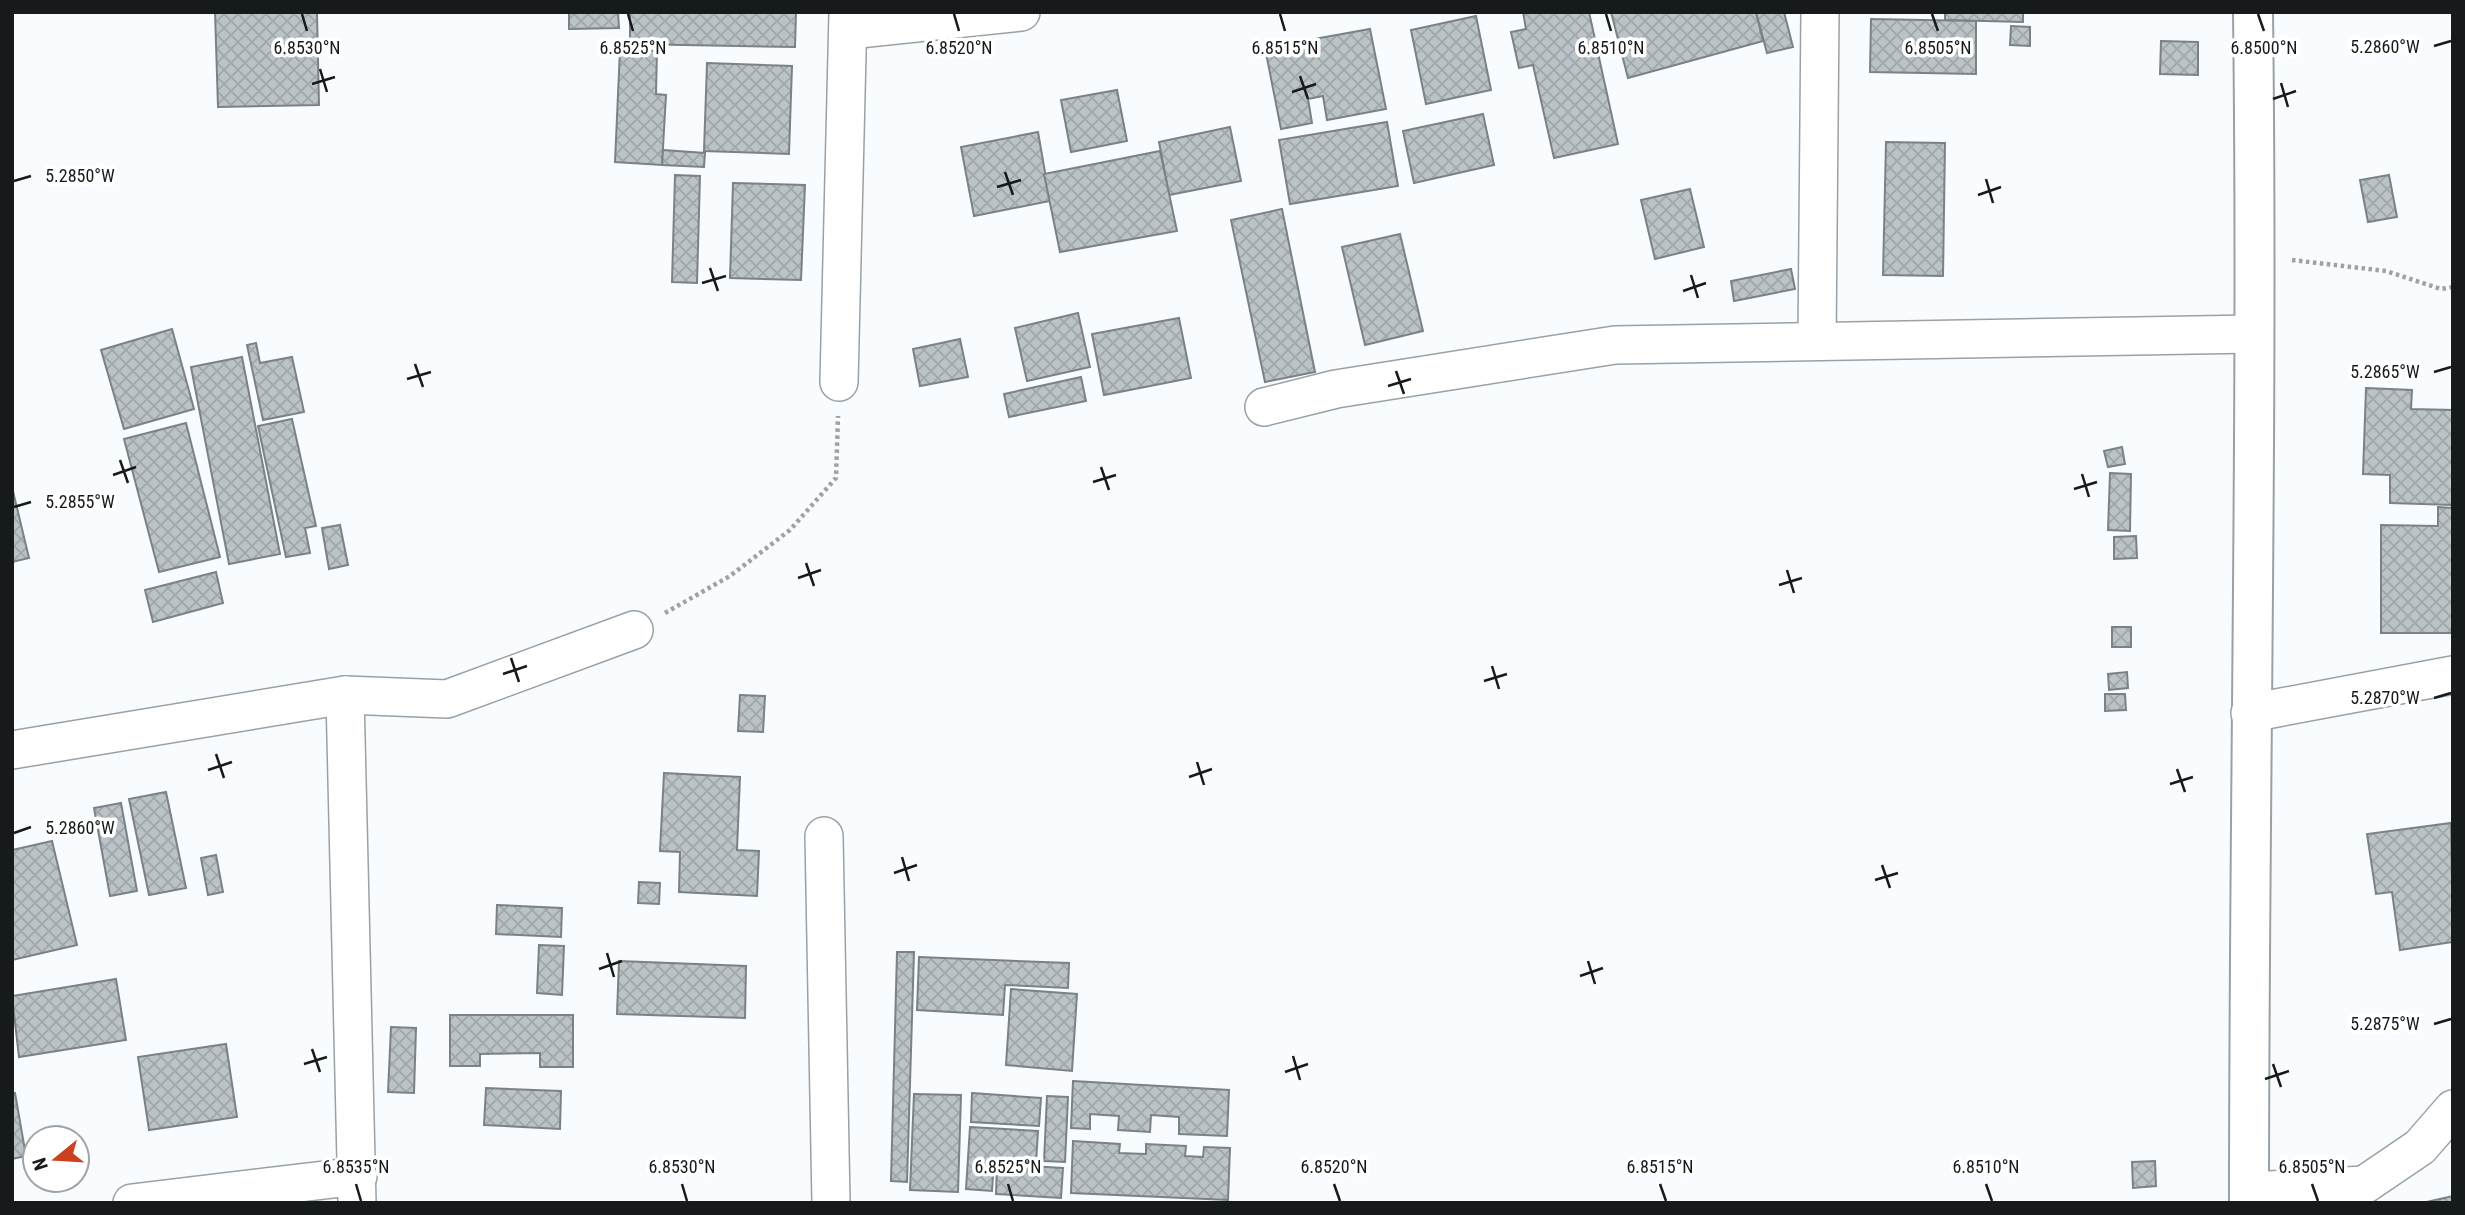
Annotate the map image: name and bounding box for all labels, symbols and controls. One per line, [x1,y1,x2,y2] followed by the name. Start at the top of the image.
[2350,36,2420,57] text: 5.2860°W
[273,37,341,58] text: 6.8530°N
[599,37,667,58] text: 6.8525°N
[925,37,993,58] text: 6.8520°N
[1251,37,1319,58] text: 6.8515°N
[1577,37,1645,58] text: 6.8510°N
[1904,37,1972,58] text: 6.8505°N
[2230,37,2298,58] text: 6.8500°N
[45,165,115,186] text: 5.2850°W
[2350,361,2420,382] text: 5.2865°W
[45,491,115,512] text: 5.2855°W
[2350,687,2420,708] text: 5.2870°W
[45,817,115,838] text: 5.2860°W
[2350,1013,2420,1034] text: 5.2875°W
[21,1124,91,1194] north arrow
[28,1155,53,1173] text: N
[322,1156,390,1177] text: 6.8535°N
[648,1156,716,1177] text: 6.8530°N
[974,1156,1042,1177] text: 6.8525°N
[1300,1156,1368,1177] text: 6.8520°N
[1626,1156,1694,1177] text: 6.8515°N
[1952,1156,2020,1177] text: 6.8510°N
[2278,1156,2346,1177] text: 6.8505°N

